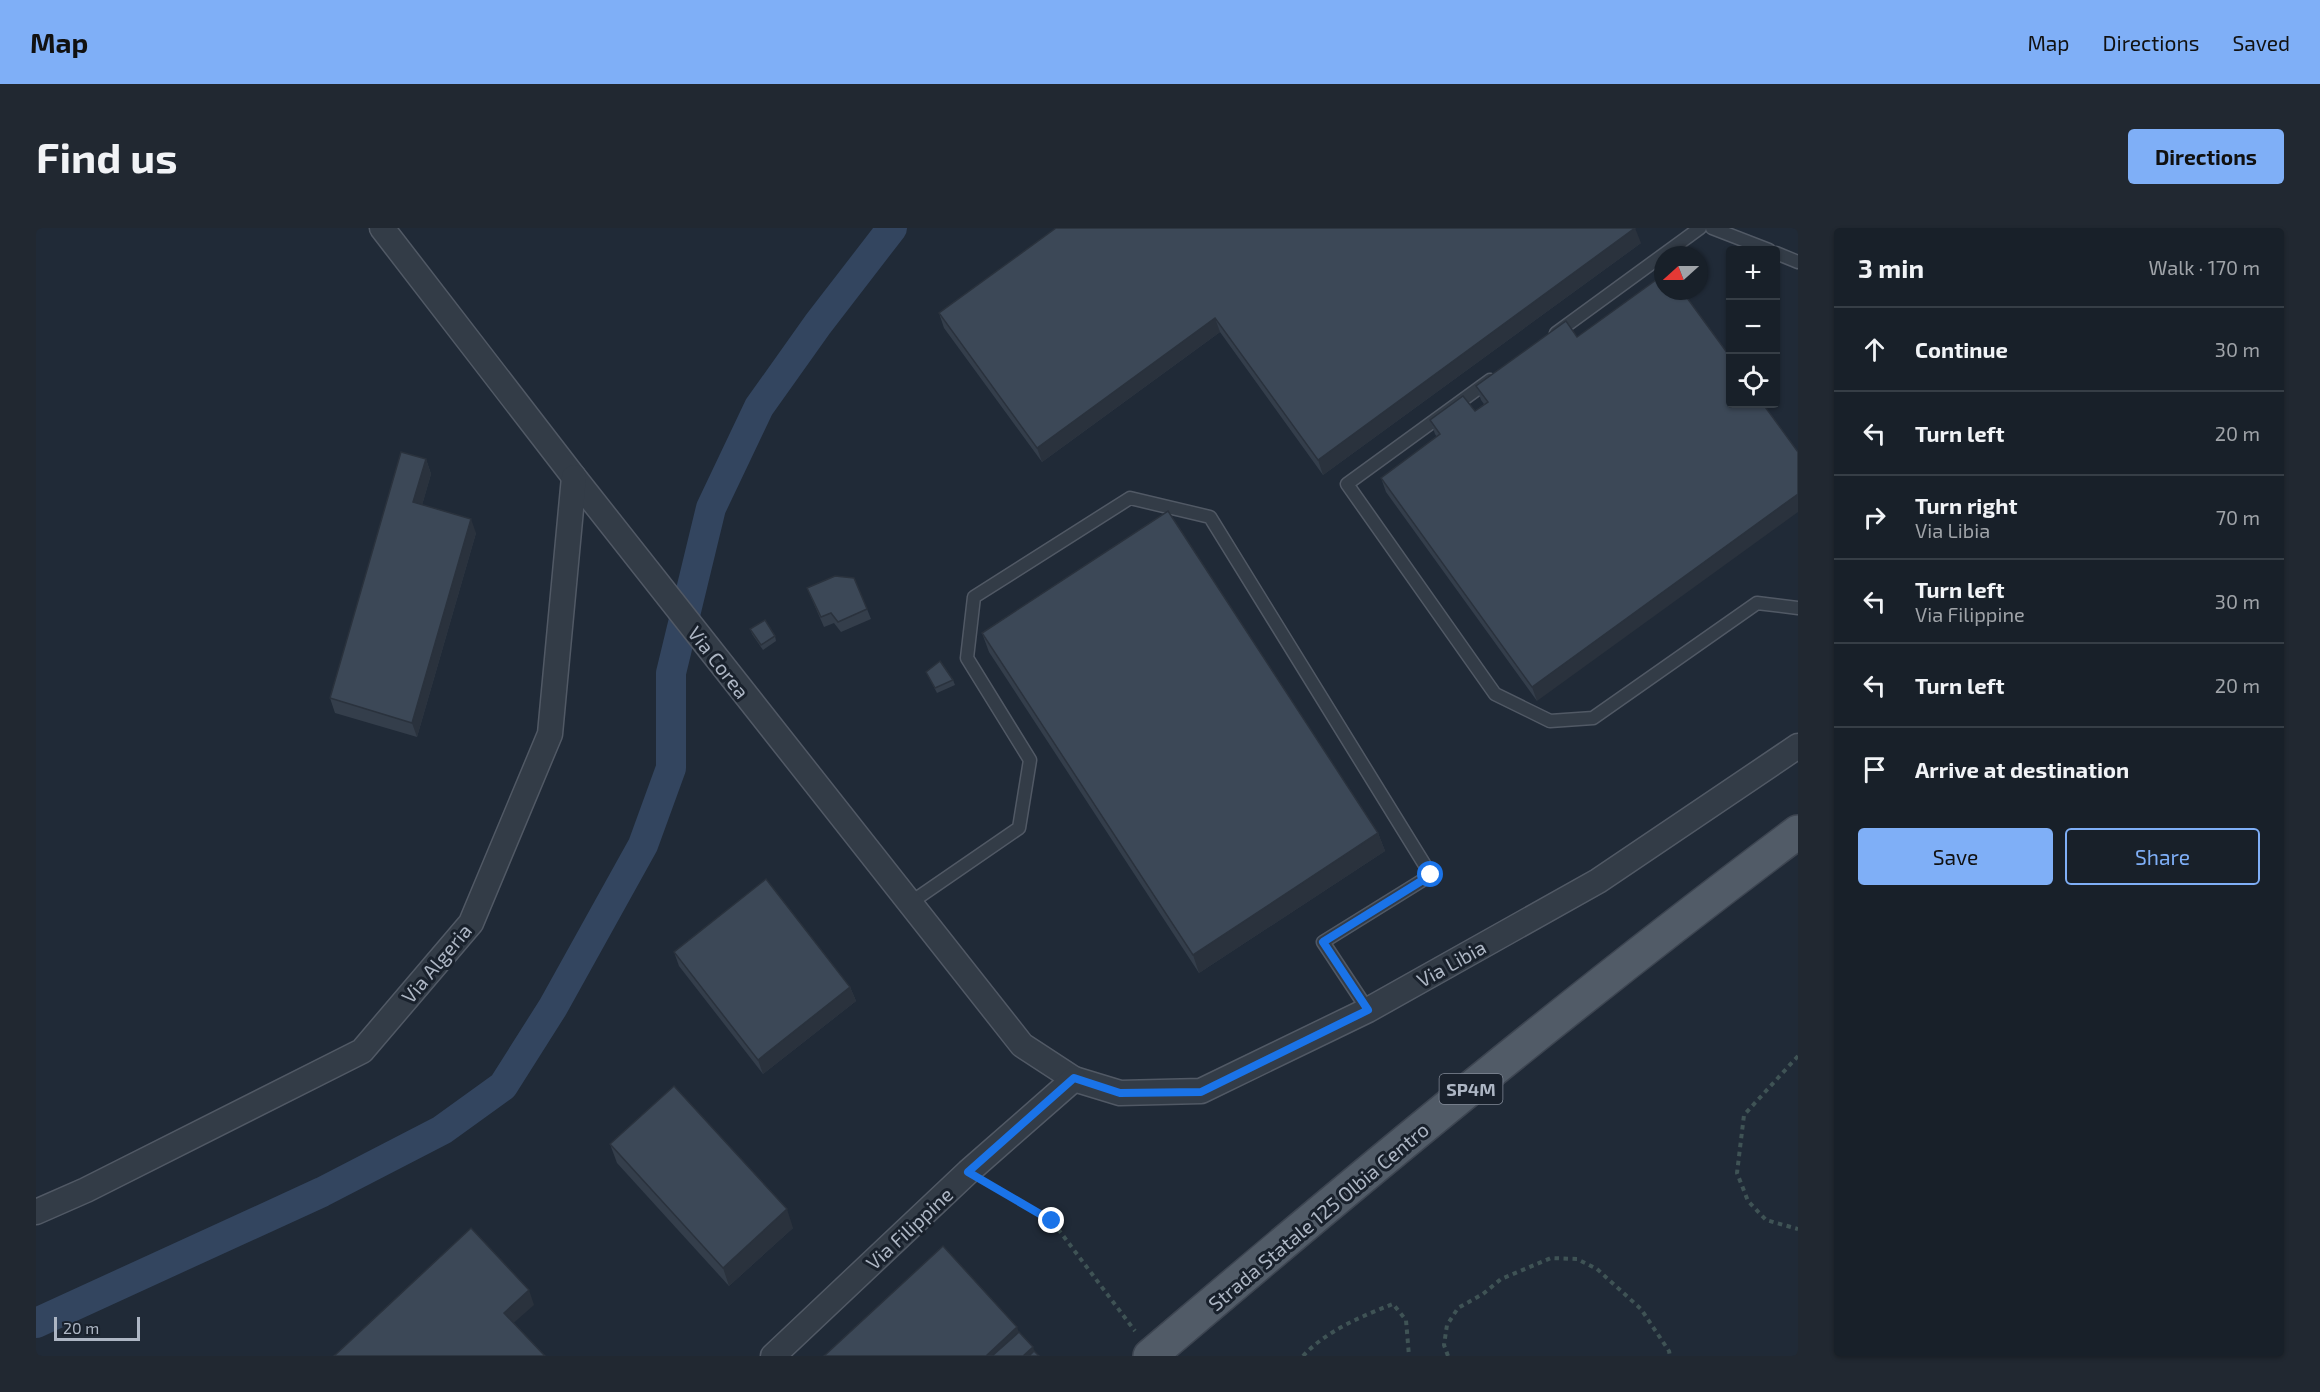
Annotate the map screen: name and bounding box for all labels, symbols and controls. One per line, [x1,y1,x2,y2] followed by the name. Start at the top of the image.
[30,25,88,59] text: Map
[2027,30,2070,55] text: Map
[2103,30,2199,55] text: Directions
[2232,30,2290,55] text: Saved
[2128,129,2284,184] button: Directions
[36,131,178,181] text: Find us
[1654,246,1708,300] north arrow
[1726,246,1780,408] map controls
[1726,246,1780,300] button: +
[1858,252,1924,283] text: 3 min
[2149,255,2260,279] text: Walk · 170 m
[1726,300,1780,354] button: −
[1858,333,1891,366] icon: ahead
[1915,336,2008,362] text: Continue
[2215,337,2260,361] text: 30 m
[1726,354,1780,408] button: locate
[1858,417,1891,450] icon: left
[1915,420,2004,446] text: Turn left
[2215,421,2260,445] text: 20 m
[1915,492,2017,518] text: Turn right
[1858,501,1891,534] icon: right
[2216,505,2260,529] text: 70 m
[1915,518,1990,542] text: Via Libia
[1915,576,2004,602] text: Turn left
[1858,585,1891,618] icon: left
[2215,589,2260,613] text: 30 m
[1915,602,2025,626] text: Via Filippine
[683,621,755,703] street label: Via Corea
[1858,669,1891,702] icon: left
[1915,672,2004,698] text: Turn left
[2215,673,2260,697] text: 20 m
[1858,753,1891,786] icon: arrive
[1915,756,2129,782] text: Arrive at destination
[1858,828,2053,885] button: Save
[2065,828,2260,885] button: Share
[1417,861,1443,887] route start
[396,918,476,1008] street label: Via Algeria
[1412,934,1490,992] street label: Via Libia
[1440,1074,1502,1104] road number: SP4M
[1203,1117,1433,1315] street label: Strada Statale 125 Olbia Centro
[861,1182,957,1274] street label: Via Filippine
[1038,1207,1064,1233] route end
[54,1314,140,1342] scale bar
[63,1318,99,1337] text: 20 m

